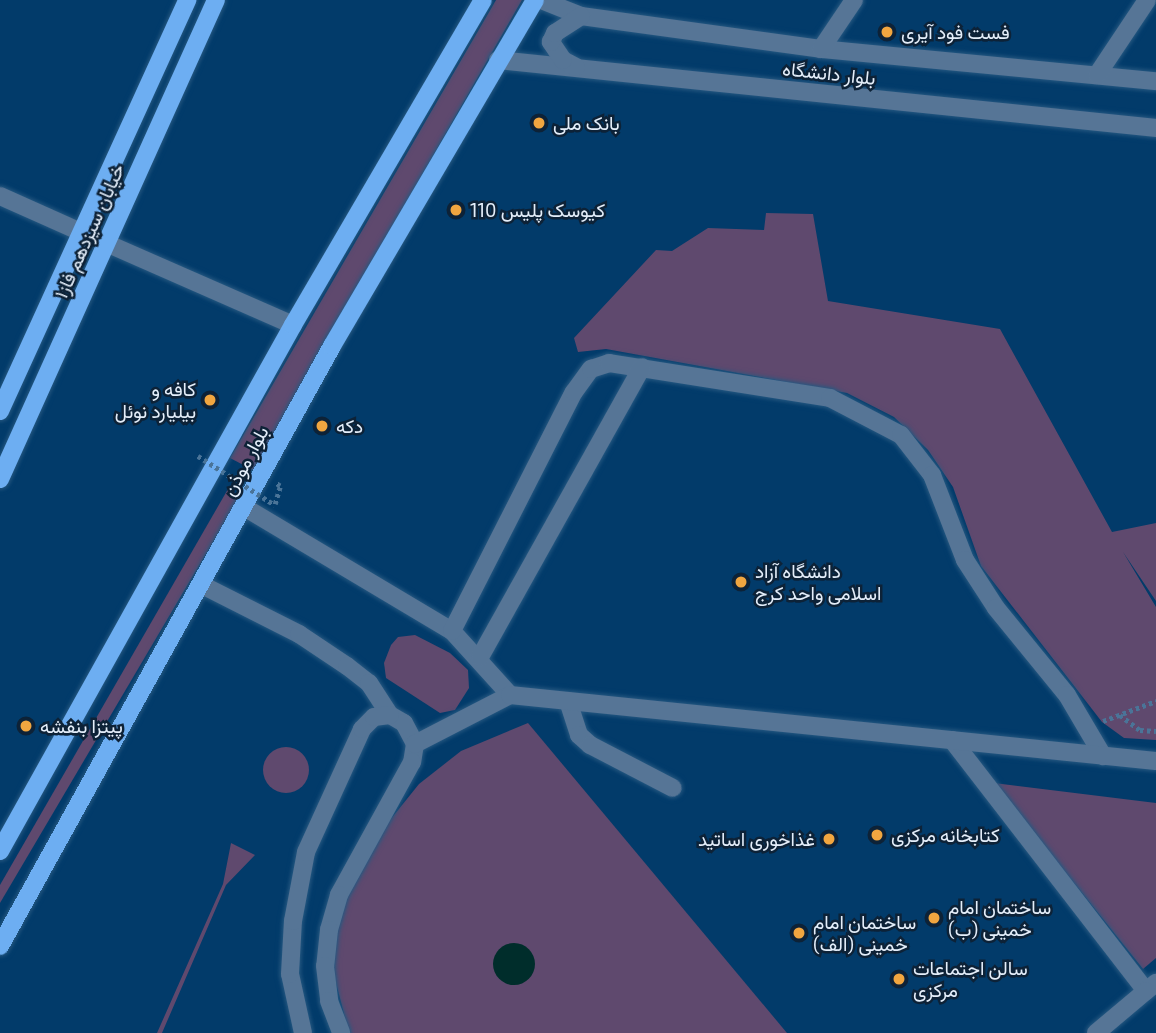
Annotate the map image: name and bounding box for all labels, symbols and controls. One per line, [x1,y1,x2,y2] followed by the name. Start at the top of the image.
[901,21,1010,43] place label: فست فود آیری
[879,24,895,40] marker: فست فود آیری
[781,57,877,89] street label: بلوار دانشگاه
[553,112,620,134] place label: بانک ملی
[531,115,547,131] marker: بانک ملی
[49,160,129,302] street label: خیابان سیزدهم فاز۱
[470,199,605,221] place label: کیوسک پلیس 110
[448,202,464,218] marker: کیوسک پلیس 110
[115,378,196,422] place label: کافه و بیلیارد نوئل
[202,392,218,408] marker: کافه و بیلیارد نوئل
[336,415,363,437] place label: دکه
[314,418,330,434] marker: دکه
[217,422,273,500] street label: بلوار موذن
[755,560,881,604] place label: دانشگاه آزاد اسلامی واحد کرج
[733,574,749,590] marker: دانشگاه آزاد اسلامی واحد کرج
[40,715,123,737] place label: پیتزا بنفشه
[18,718,34,734] marker: پیتزا بنفشه
[891,824,1000,846] place label: کتابخانه مرکزی
[869,827,885,843] marker: کتابخانه مرکزی
[698,828,815,850] place label: غذاخوری اساتید
[821,831,837,847] marker: غذاخوری اساتید
[948,896,1051,940] place label: ساختمان امام خمینی (ب)
[926,910,942,926] marker: ساختمان امام خمینی (ب)
[813,911,916,955] place label: ساختمان امام خمینی (الف)
[791,925,807,941] marker: ساختمان امام خمینی (الف)
[913,957,1028,1001] place label: سالن اجتماعات مرکزی
[891,971,907,987] marker: سالن اجتماعات مرکزی

